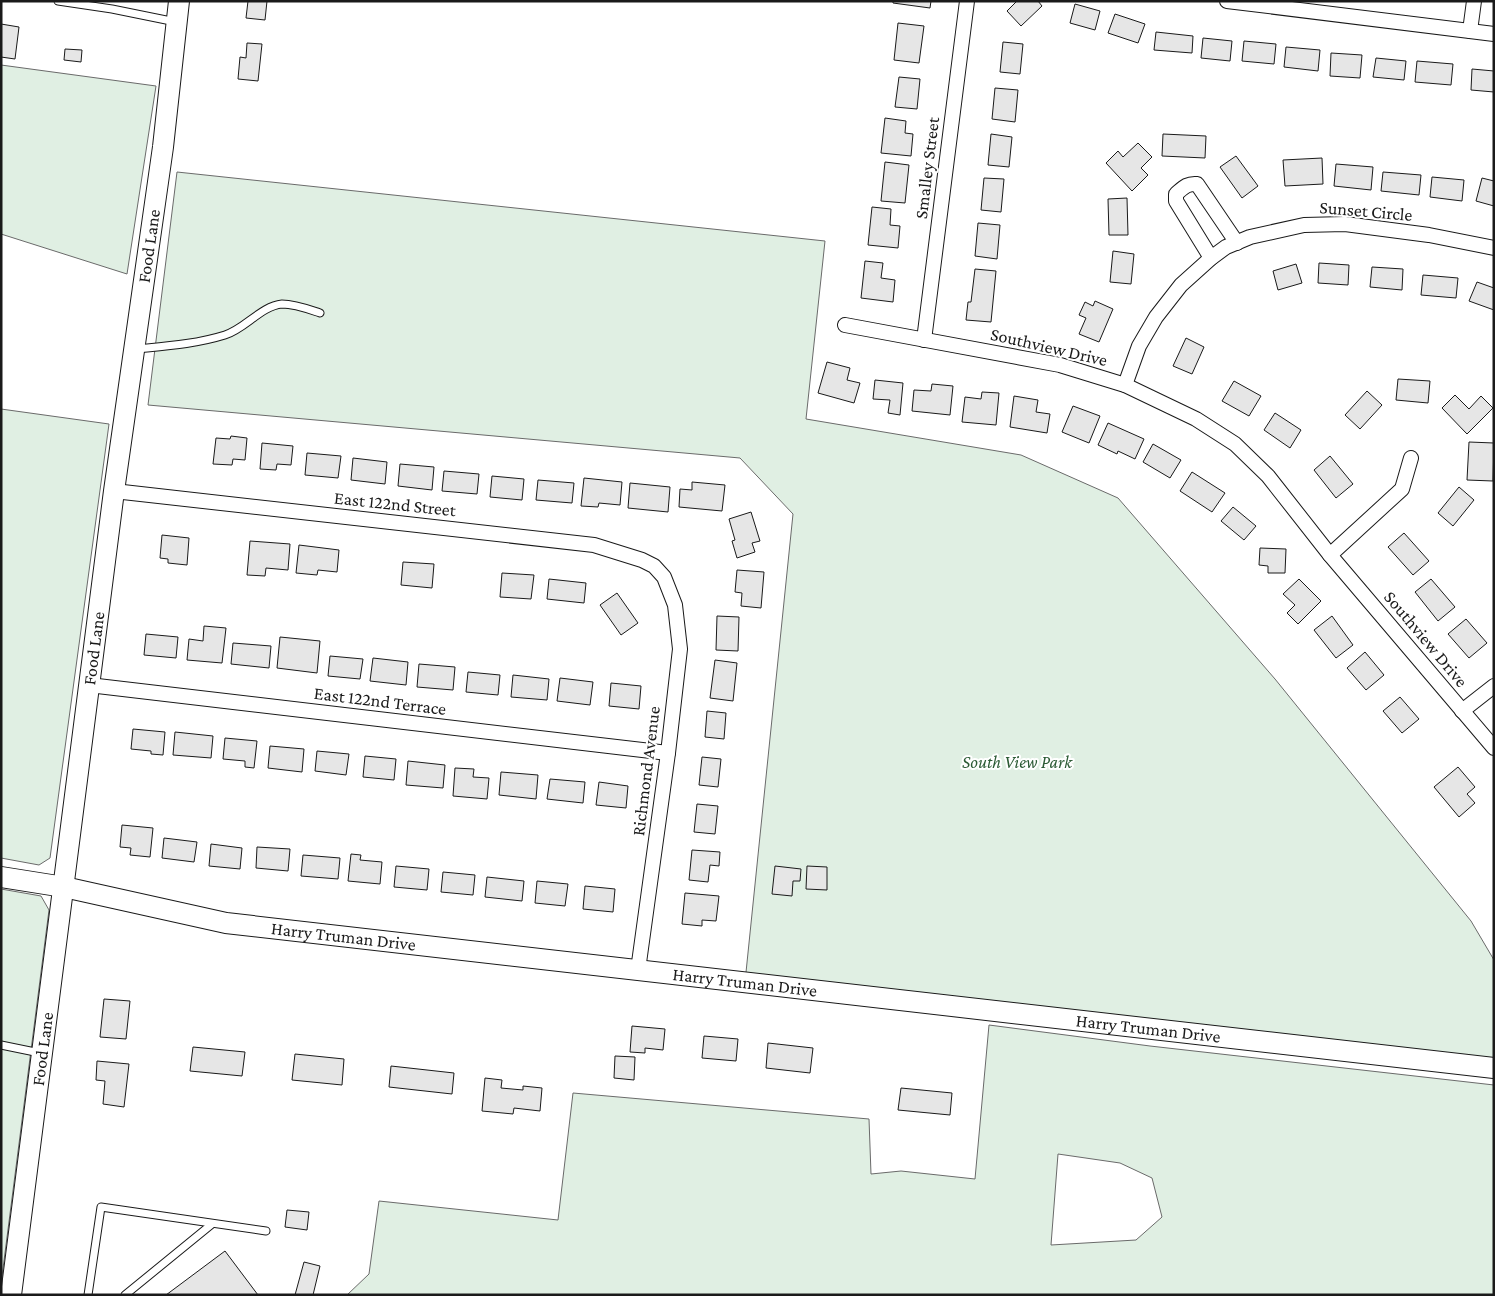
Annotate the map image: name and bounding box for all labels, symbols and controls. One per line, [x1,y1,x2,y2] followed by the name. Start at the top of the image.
[911,115,943,220] street label: Smalley Street
[1319,197,1413,225] street label: Sunset Circle
[134,208,164,284] street label: Food Lane
[989,324,1109,370] street label: Southview Drive
[333,488,458,520] street label: East 122nd Street
[1380,587,1472,691] street label: Southview Drive
[79,610,108,686] street label: Food Lane
[313,683,447,719] street label: East 122nd Terrace
[628,705,664,837] street label: Richmond Avenue
[962,752,1073,772] park label: South View Park
[270,918,417,955] street label: Harry Truman Drive
[671,964,818,1001] street label: Harry Truman Drive
[1075,1010,1222,1047] street label: Harry Truman Drive
[28,1011,57,1087] street label: Food Lane

